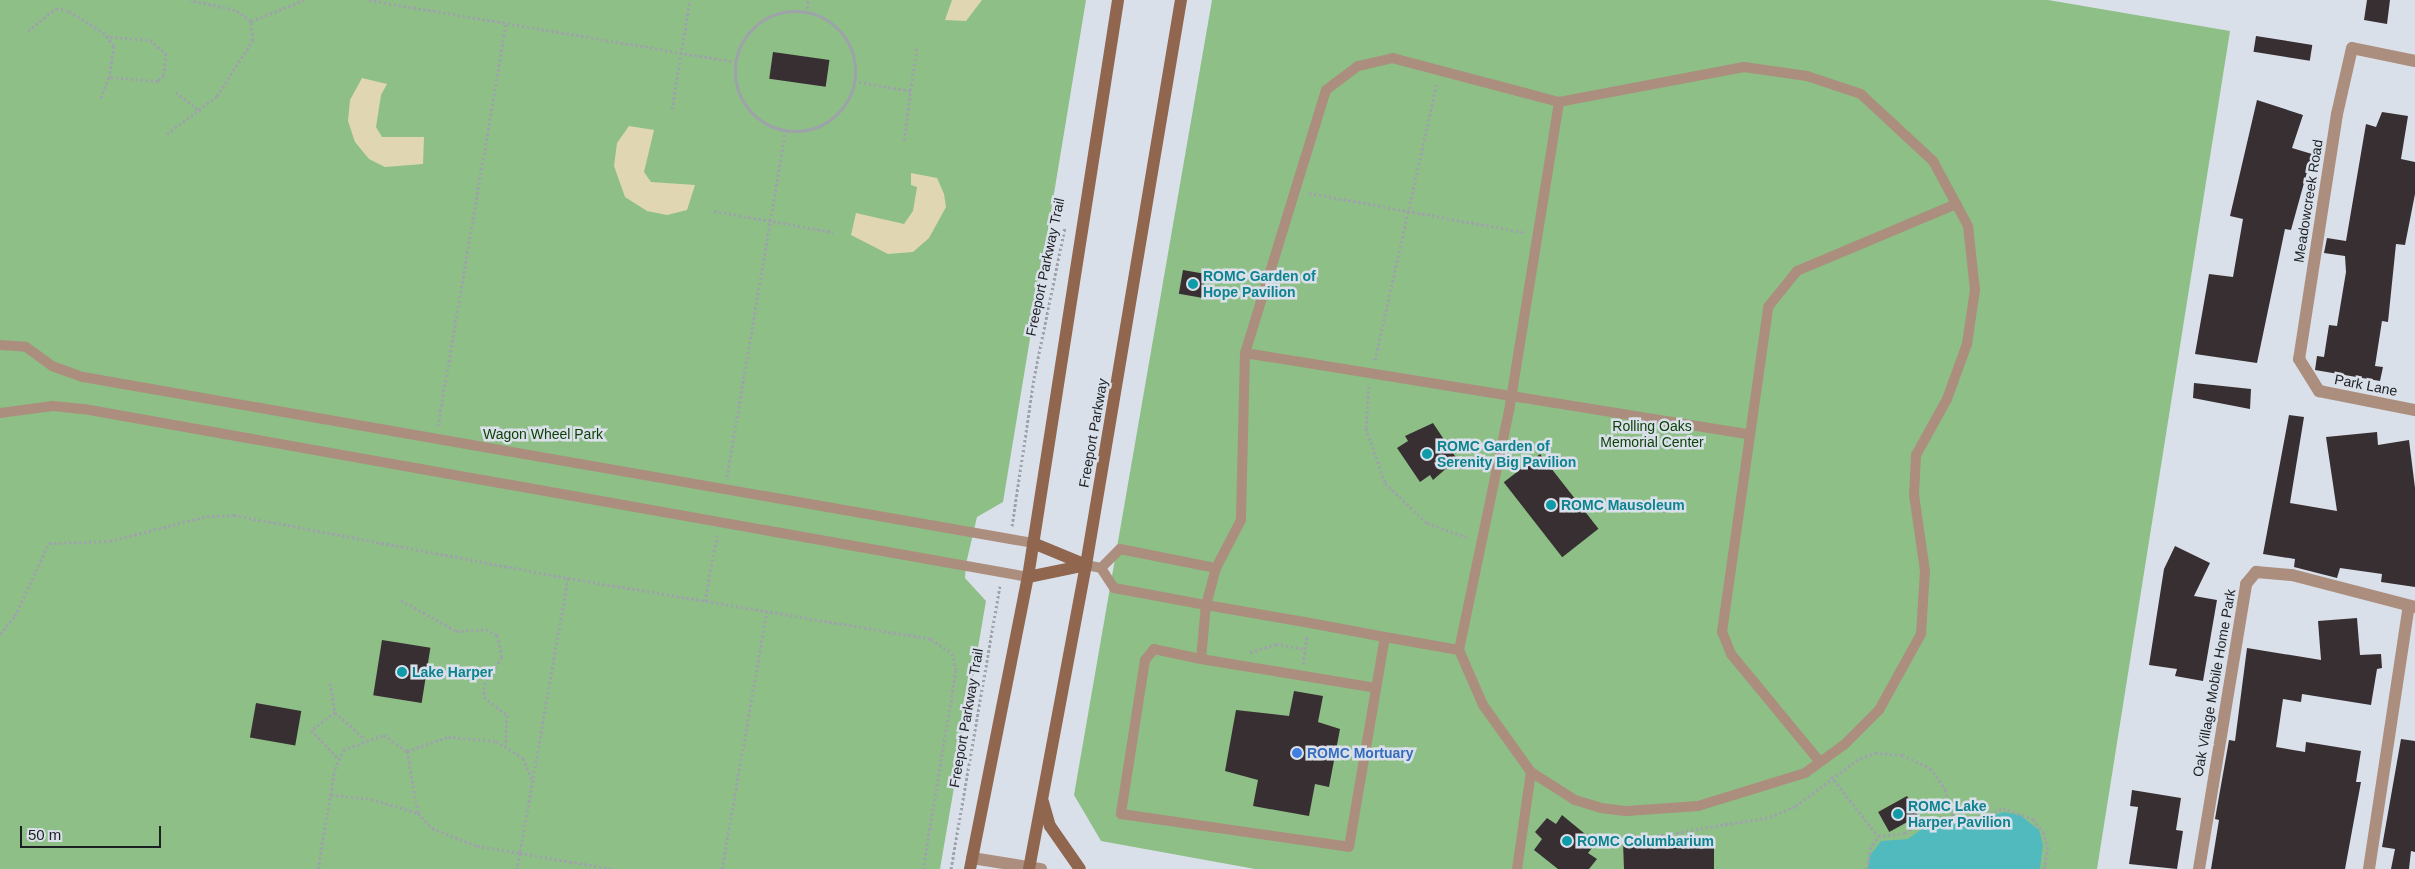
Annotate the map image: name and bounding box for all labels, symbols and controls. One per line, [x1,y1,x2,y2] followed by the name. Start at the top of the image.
[2290,138,2326,264] street label: Meadowcreek Road
[1022,196,1068,338] street label: Freeport Parkway Trail
[1203,268,1316,300] place label: ROMC Garden of Hope Pavilion
[1187,278,1199,290] marker: ROMC Garden of Hope Pavilion
[2333,371,2399,399] street label: Park Lane
[1075,377,1111,489] street label: Freeport Parkway
[1600,418,1704,451] park label: Rolling Oaks Memorial Center
[483,426,603,442] park label: Wagon Wheel Park
[1437,438,1576,471] place label: ROMC Garden of Serenity Big Pavilion
[1421,448,1433,460] marker: ROMC Garden of Serenity Big Pavilion
[1561,497,1685,513] place label: ROMC Mausoleum
[1545,499,1557,511] marker: ROMC Mausoleum
[2189,588,2239,778] street label: Oak Village Mobile Home Park
[945,647,987,789] street label: Freeport Parkway Trail
[412,664,493,680] place label: Lake Harper
[396,666,408,678] marker: Lake Harper
[1307,745,1414,761] place label: ROMC Mortuary
[1291,747,1303,759] marker: ROMC Mortuary
[1908,798,2011,830] place label: ROMC Lake Harper Pavilion
[1892,808,1904,820] marker: ROMC Lake Harper Pavilion
[22,816,164,848] scale bar
[28,826,61,843] text: 50 m
[1577,833,1714,849] place label: ROMC Columbarium
[1561,835,1573,847] marker: ROMC Columbarium

